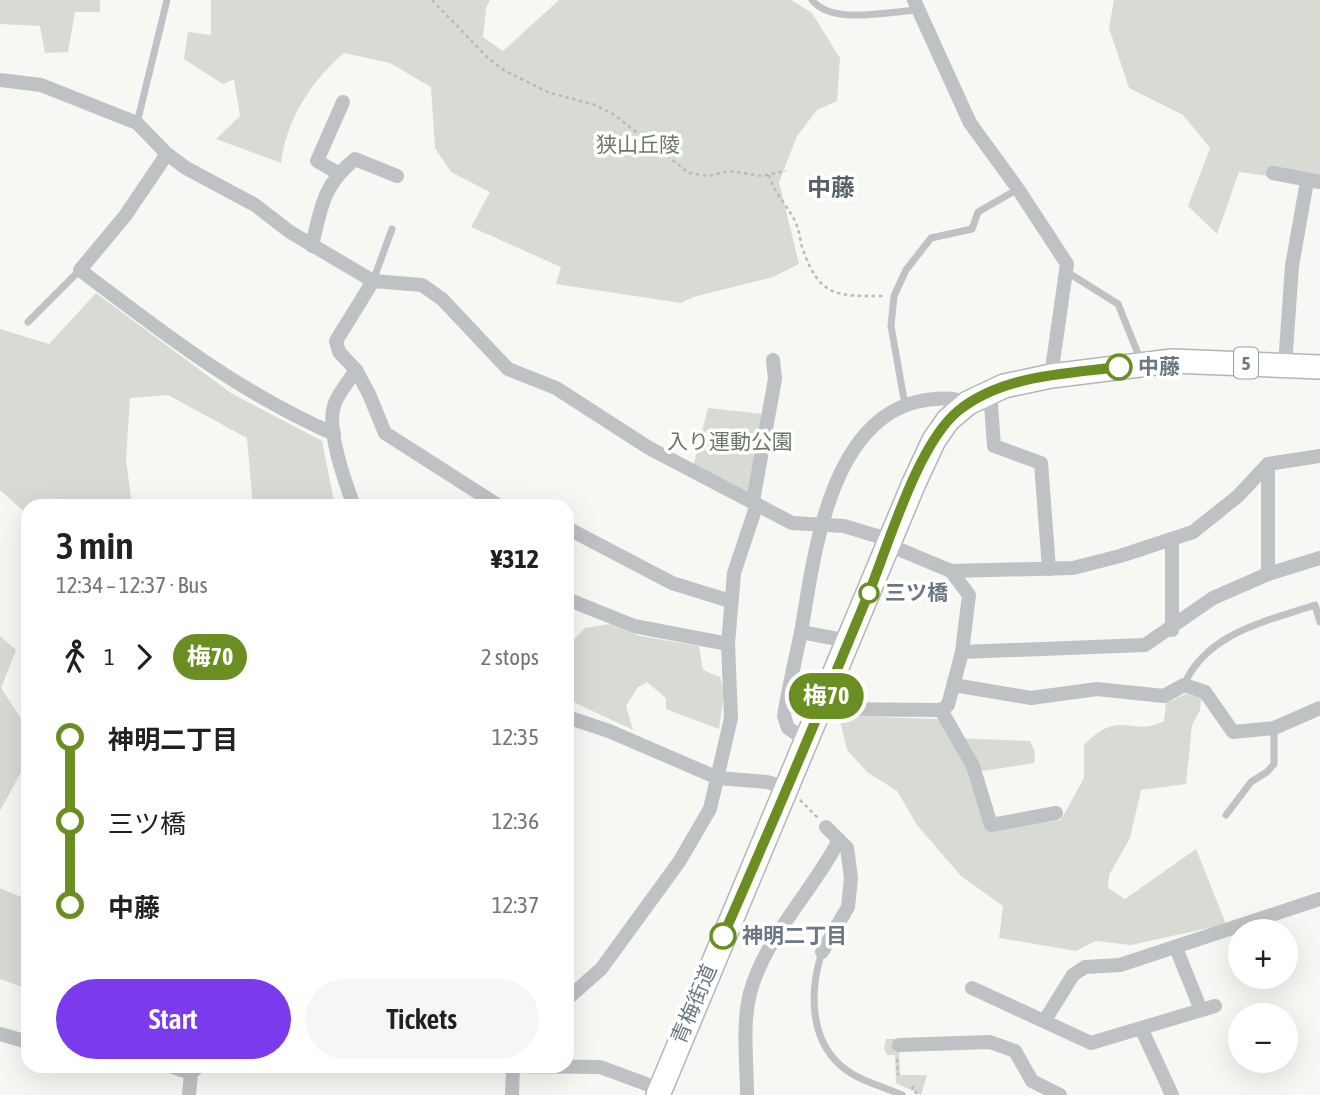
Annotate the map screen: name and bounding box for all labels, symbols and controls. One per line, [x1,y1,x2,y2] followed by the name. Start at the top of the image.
[596,132,680,156] park label: 狭山丘陵
[807,174,855,201] district label: 中藤
[1234,348,1258,378] road number: 5
[1106,354,1132,380] marker: 中藤
[1138,354,1180,378] place label: 中藤
[667,429,793,453] park label: 入り運動公園
[56,524,134,567] text: 3 min
[491,544,539,574] text: ¥312
[56,572,208,598] text: 12:34 – 12:37 · Bus
[885,580,948,604] place label: 三ツ橋
[859,583,879,603] marker: 三ツ橋
[56,638,94,676] icon: walk
[125,638,163,676] icon: forward
[187,643,233,670] text: 梅70
[104,644,115,670] text: 1
[481,644,539,670] text: 2 stops
[786,673,866,719] line badge: 梅70
[803,682,849,709] text: 梅70
[492,724,539,750] text: 12:35
[108,725,238,755] text: 神明二丁目
[492,808,539,834] text: 12:36
[108,809,186,839] text: 三ツ橋
[492,892,539,918] text: 12:37
[108,893,160,923] text: 中藤
[1228,919,1298,1073] map controls
[1228,919,1298,989] button: +
[710,923,736,949] marker: 神明二丁目
[742,923,847,947] place label: 神明二丁目
[666,960,721,1047] street label: 青梅街道
[56,979,291,1059] button: Start
[305,979,539,1059] button: Tickets
[1228,1003,1298,1073] button: −

